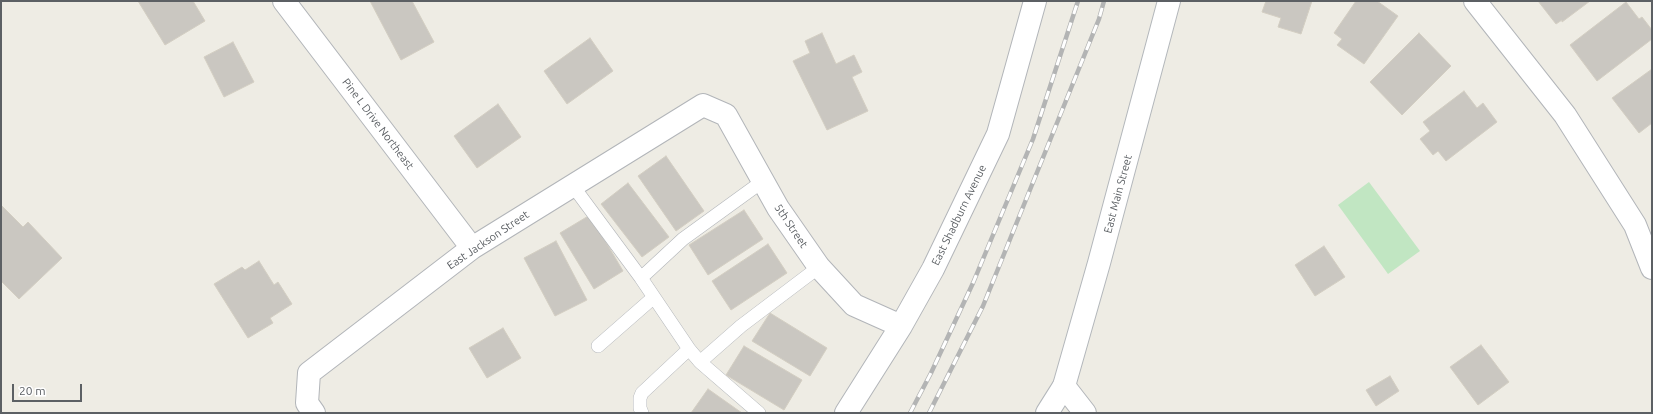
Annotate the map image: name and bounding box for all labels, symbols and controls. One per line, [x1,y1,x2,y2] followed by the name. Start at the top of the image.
[339,76,417,172] street label: Pine L Drive Northeast
[1101,153,1135,235] street label: East Main Street
[929,163,989,267] street label: East Shadburn Avenue
[772,202,810,250] street label: 5th Street
[445,208,531,272] street label: East Jackson Street
[14,376,84,402] scale bar
[19,384,46,397] text: 20 m

